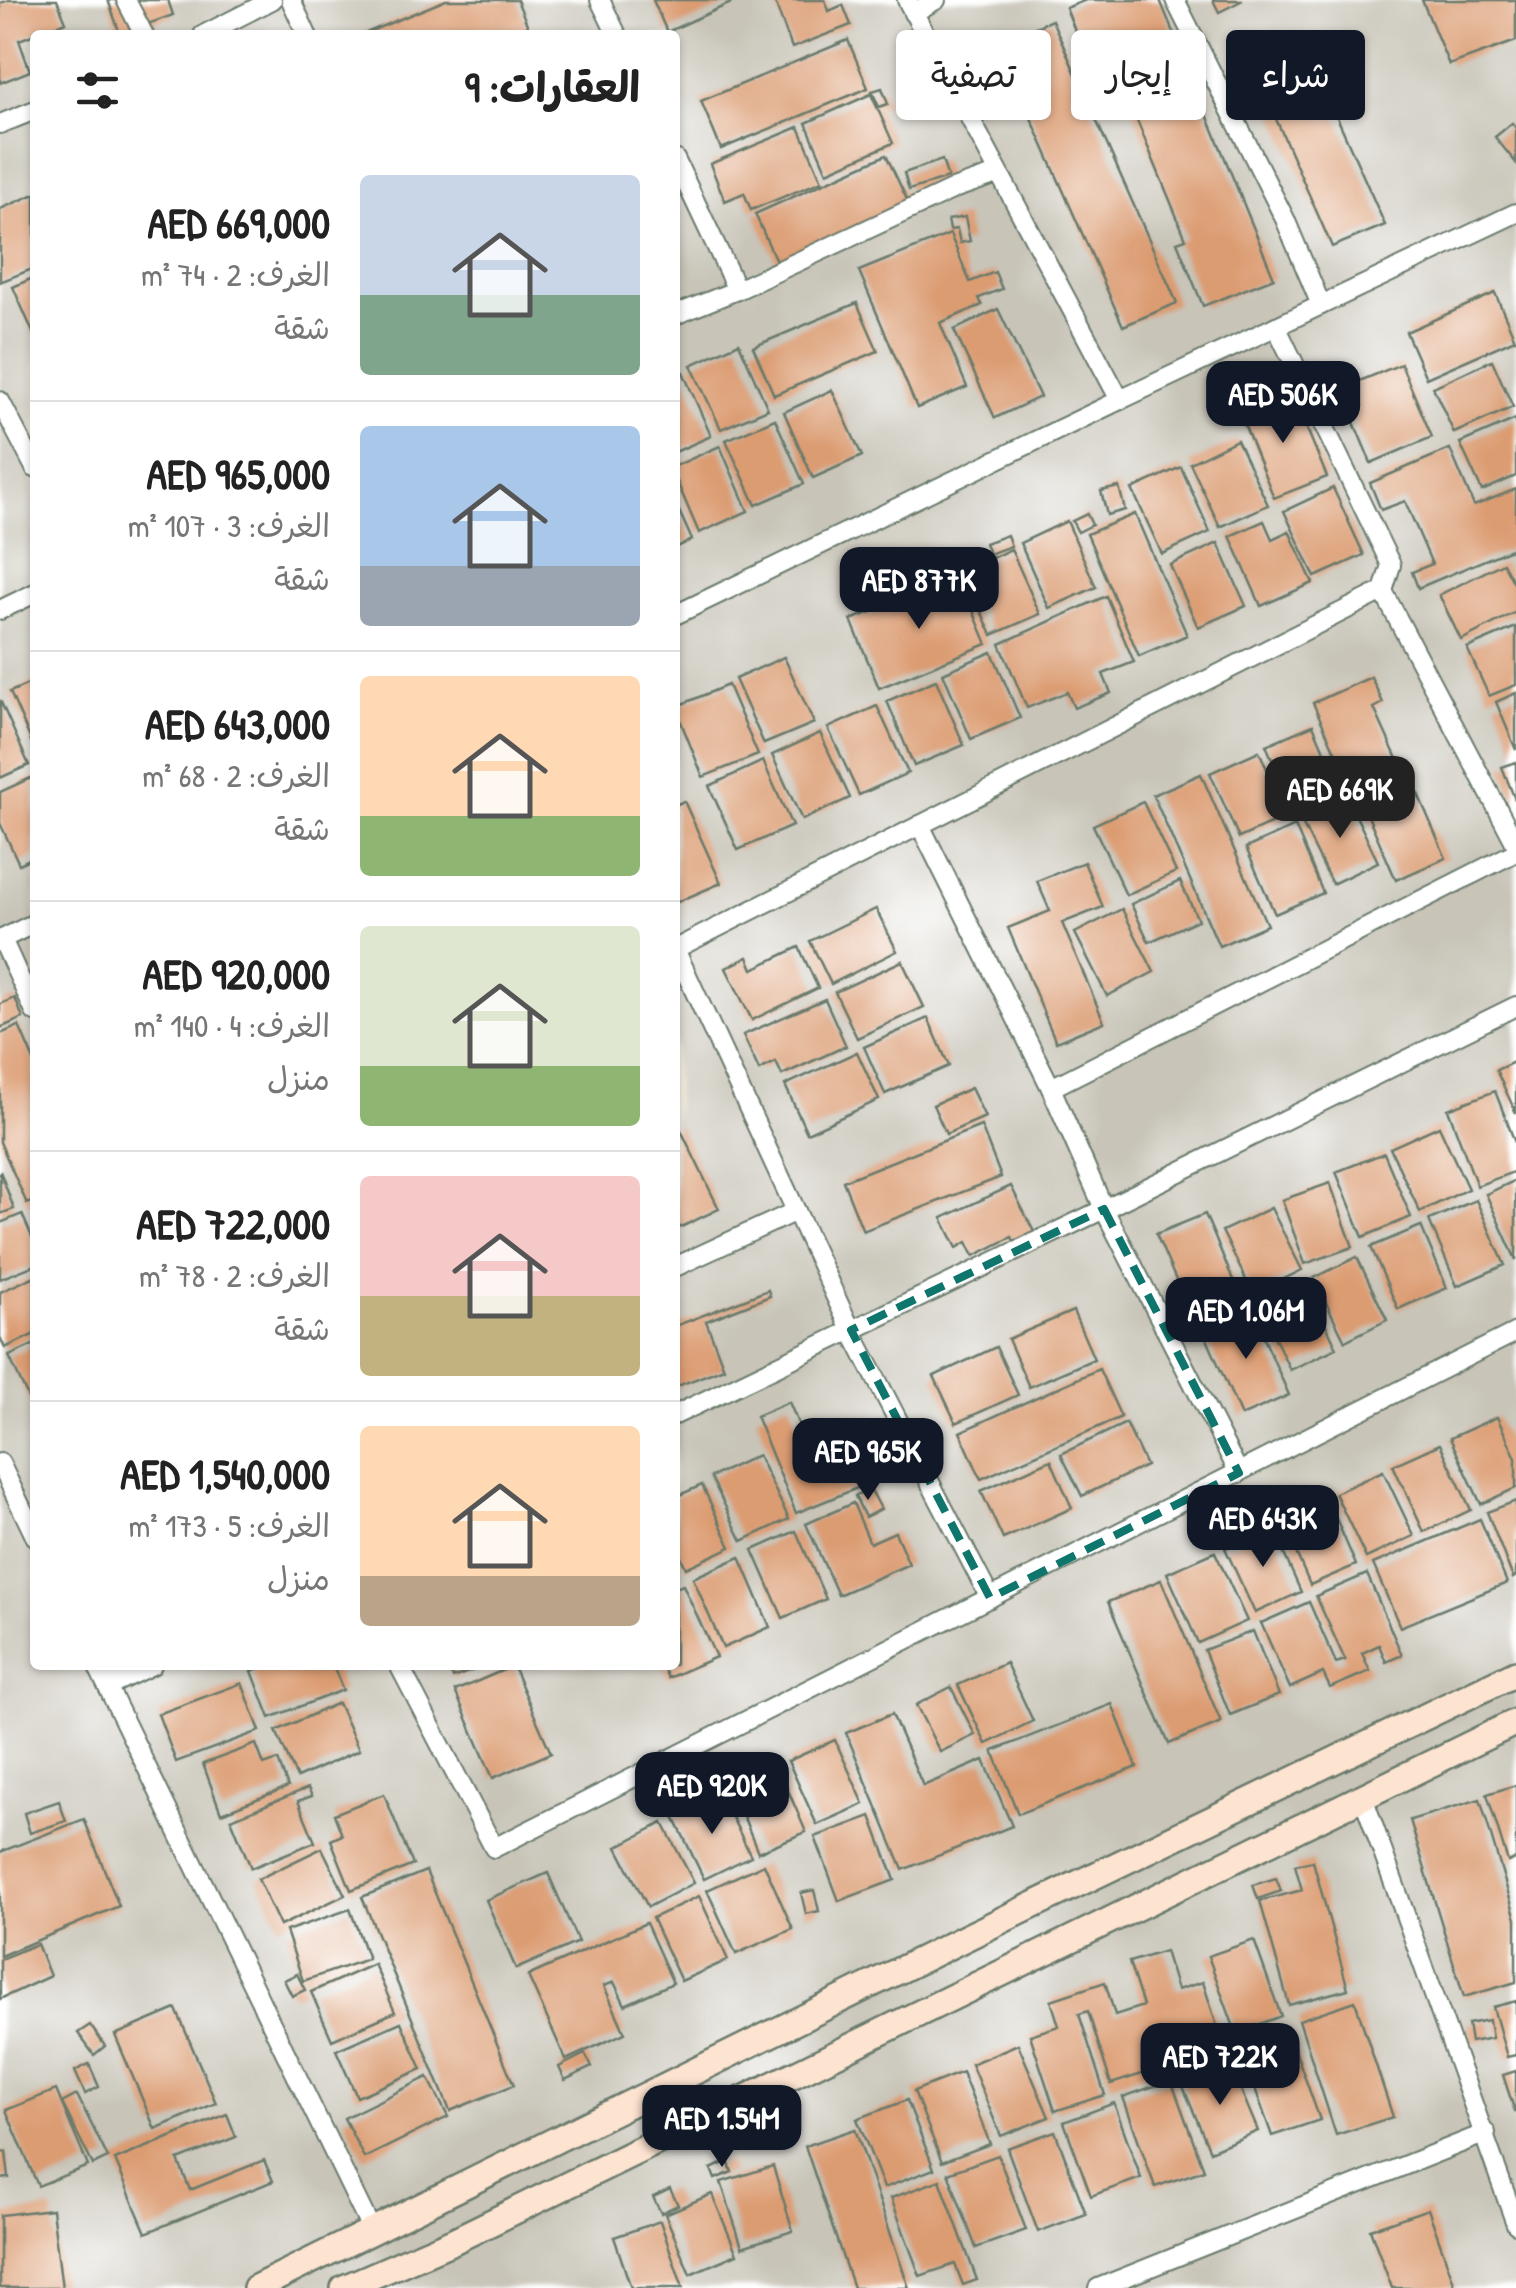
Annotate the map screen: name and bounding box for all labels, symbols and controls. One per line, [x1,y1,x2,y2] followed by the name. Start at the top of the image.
[896,30,1051,120] chip: تصفية
[1071,30,1206,120] chip: إيجار
[1226,30,1365,120] chip: شراء
[464,58,640,115] text: العقارات: 9
[70,63,125,118] icon: filters
[147,194,330,251] text: AED 669,000
[440,215,560,335] icon: home
[141,253,330,296] text: الغرف: 2 · 74 m²
[274,306,330,349] text: شقة
[1180,361,1386,446] pin: AED 506K
[1228,372,1338,415] text: AED 506K
[146,445,330,502] text: AED 965,000
[440,466,560,586] icon: home
[128,504,330,547] text: الغرف: 3 · 107 m²
[816,547,1022,632] pin: AED 877K
[274,557,330,600] text: شقة
[862,558,976,601] text: AED 877K
[145,695,330,752] text: AED 643,000
[440,716,560,836] icon: home
[142,754,330,797] text: الغرف: 2 · 68 m²
[1237,756,1443,841] pin: AED 669K
[1287,767,1393,810] text: AED 669K
[274,807,330,850] text: شقة
[143,945,330,1002] text: AED 920,000
[440,966,560,1086] icon: home
[134,1004,330,1047] text: الغرف: 4 · 140 m²
[267,1057,330,1100] text: منزل
[136,1195,330,1252] text: AED 722,000
[440,1216,560,1336] icon: home
[139,1254,330,1297] text: الغرف: 2 · 78 m²
[1132,1277,1360,1362] pin: AED 1.06M
[1188,1288,1304,1331] text: AED 1.06M
[274,1307,330,1350] text: شقة
[765,1418,971,1503] pin: AED 965K
[814,1429,922,1472] text: AED 965K
[120,1445,330,1502] text: AED 1,540,000
[440,1466,560,1586] icon: home
[1160,1485,1366,1570] pin: AED 643K
[1209,1496,1317,1539] text: AED 643K
[128,1504,330,1547] text: الغرف: 5 · 173 m²
[267,1557,330,1600] text: منزل
[609,1752,815,1837] pin: AED 920K
[657,1763,767,1806] text: AED 920K
[1117,2023,1323,2108] pin: AED 722K
[1163,2034,1277,2077] text: AED 722K
[608,2085,836,2170] pin: AED 1.54M
[664,2096,780,2139] text: AED 1.54M

